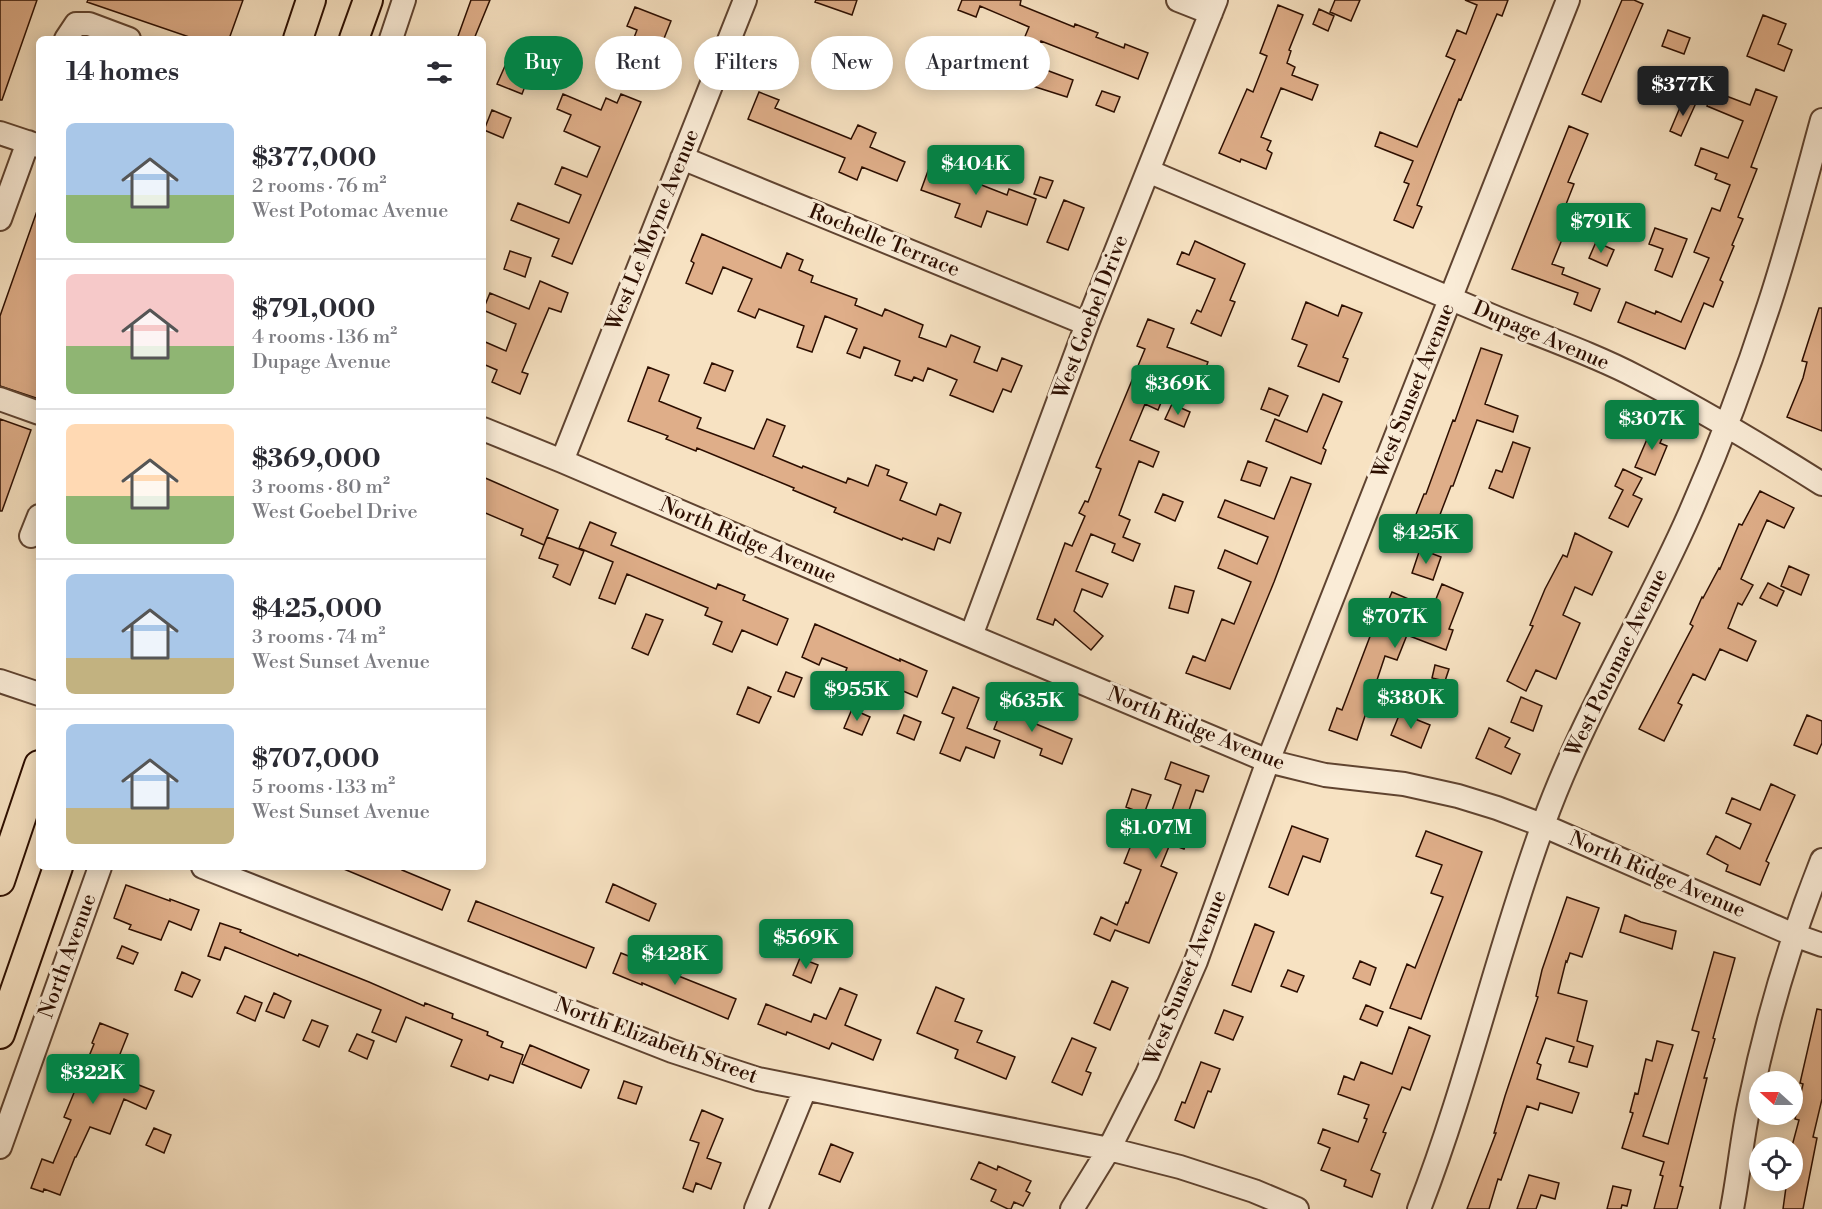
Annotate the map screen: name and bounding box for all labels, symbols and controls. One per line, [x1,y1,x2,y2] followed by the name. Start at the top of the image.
[504,36,583,90] chip: Buy
[595,36,682,90] chip: Rent
[694,36,799,90] chip: Filters
[811,36,893,90] chip: New
[905,36,1050,90] chip: Apartment
[66,56,179,88] text: 14 homes
[423,56,456,89] icon: filters
[1641,66,1725,117] pin: $377K
[1651,73,1715,98] text: $377K
[600,125,705,336] street label: West Le Moyne Avenue
[252,142,376,174] text: $377,000
[934,145,1018,196] pin: $404K
[114,147,186,219] icon: home
[941,152,1011,177] text: $404K
[252,174,386,199] text: 2 rooms · 76 m²
[252,199,448,224] text: West Potomac Avenue
[805,199,963,283] street label: Rochelle Terrace
[1559,203,1643,254] pin: $791K
[1570,210,1632,235] text: $791K
[1047,231,1134,404] street label: West Goebel Drive
[252,293,375,325] text: $791,000
[1469,296,1613,376] street label: Dupage Avenue
[114,298,186,370] icon: home
[1367,300,1461,483] street label: West Sunset Avenue
[252,325,397,350] text: 4 rooms · 136 m²
[252,350,391,375] text: Dupage Avenue
[1136,365,1220,416] pin: $369K
[1145,372,1211,397] text: $369K
[1610,400,1694,451] pin: $307K
[1619,407,1685,432] text: $307K
[252,443,381,475] text: $369,000
[114,448,186,520] icon: home
[252,475,390,500] text: 3 rooms · 80 m²
[656,492,840,590] street label: North Ridge Avenue
[252,500,418,525] text: West Goebel Drive
[1384,514,1468,565] pin: $425K
[1393,521,1459,546] text: $425K
[1560,565,1674,762] street label: West Potomac Avenue
[252,593,382,625] text: $425,000
[114,598,186,670] icon: home
[1353,598,1437,649] pin: $707K
[1362,605,1428,630] text: $707K
[252,625,385,650] text: 3 rooms · 74 m²
[252,650,430,675] text: West Sunset Avenue
[815,671,899,722] pin: $955K
[824,678,890,703] text: $955K
[1369,679,1453,730] pin: $380K
[1103,681,1289,777] street label: North Ridge Avenue
[990,682,1074,733] pin: $635K
[1377,686,1445,711] text: $380K
[999,689,1065,714] text: $635K
[252,743,379,775] text: $707,000
[114,748,186,820] icon: home
[252,775,395,800] text: 5 rooms · 133 m²
[252,800,430,825] text: West Sunset Avenue
[1107,809,1205,860] pin: $1.07M
[1120,816,1192,841] text: $1.07M
[1565,826,1749,924] street label: North Ridge Avenue
[1139,887,1233,1070] street label: West Sunset Avenue
[33,890,103,1022] street label: North Avenue
[764,919,848,970] pin: $569K
[773,926,839,951] text: $569K
[633,935,717,986] pin: $428K
[642,942,708,967] text: $428K
[551,992,761,1090] street label: North Elizabeth Street
[51,1054,135,1105] pin: $322K
[60,1061,126,1086] text: $322K
[1749,1071,1803,1125] north arrow
[1749,1071,1803,1191] map controls
[1749,1137,1803,1191] button: locate

